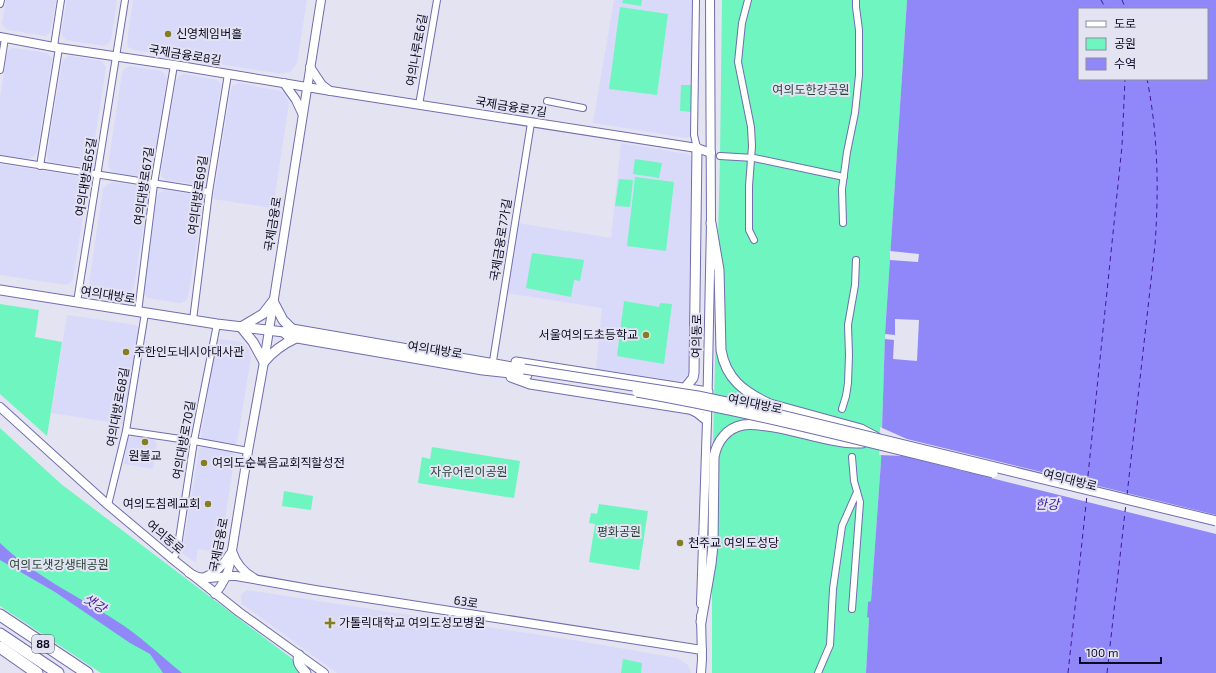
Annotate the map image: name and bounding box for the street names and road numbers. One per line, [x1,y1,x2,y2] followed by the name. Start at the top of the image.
[403,13,429,87] street label: 여의나루로6길
[148,41,223,67] street label: 국제금융로8길
[474,93,548,119] street label: 국제금융로7길
[72,136,98,217] street label: 여의대방로65길
[131,146,155,226] street label: 여의대방로67길
[185,154,210,235] street label: 여의대방로69길
[261,195,283,252] street label: 국제금융로
[487,198,513,282] street label: 국제금융로7가길
[80,283,137,305] street label: 여의대방로
[689,314,703,358] street label: 여의동로
[407,338,464,360] street label: 여의대방로
[103,366,131,448] street label: 여의대방로68길
[727,390,784,416] street label: 여의대방로
[169,399,197,480] street label: 여의대방로70길
[1042,466,1099,492] street label: 여의대방로
[206,516,230,573] street label: 국제금융로
[144,517,187,556] street label: 여의동로
[453,592,479,610] street label: 63로
[32,635,54,653] road number: 88

